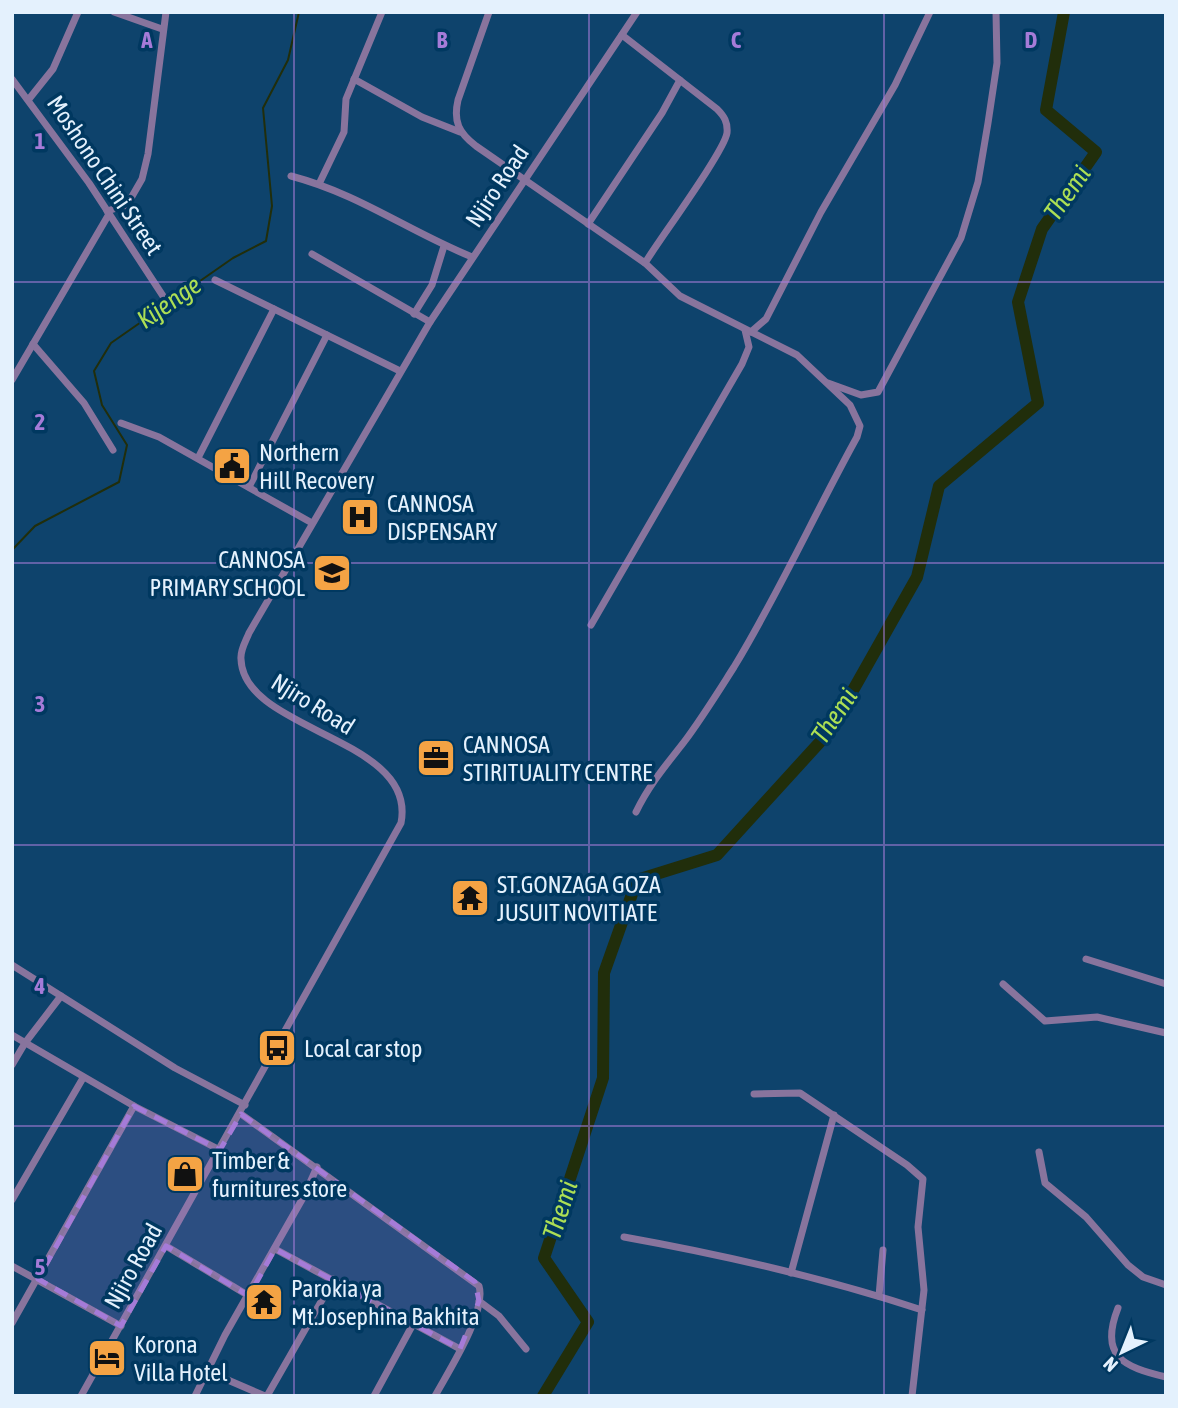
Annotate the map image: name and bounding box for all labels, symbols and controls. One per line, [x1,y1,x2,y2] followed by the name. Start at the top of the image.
[140,27,153,53] text: A
[437,27,448,53] text: B
[731,27,742,53] text: C
[1025,27,1038,53] text: D
[42,90,168,260] street label: Moshono Chini Street
[35,128,46,154] text: 1
[460,140,534,232] street label: Njiro Road
[1038,160,1097,226] water label: Themi
[131,269,207,335] water label: Kijenge
[35,409,45,435] text: 2
[259,439,375,494] place label: Northern Hill Recovery
[211,445,253,487] public building icon: Northern Hill Recovery
[387,490,497,545] place label: CANNOSA DISPENSARY
[339,496,381,538] hospital icon: CANNOSA DISPENSARY
[149,546,306,601] place label: CANNOSA PRIMARY SCHOOL
[311,552,353,594] school or university icon: CANNOSA PRIMARY SCHOOL
[267,668,359,740] street label: Njiro Road
[805,683,863,749] water label: Themi
[35,691,45,717] text: 3
[463,731,652,786] place label: CANNOSA STIRITUALITY CENTRE
[415,737,457,779] office icon: CANNOSA STIRITUALITY CENTRE
[497,871,661,926] place label: ST.GONZAGA GOZA JUSUIT NOVITIATE
[449,877,491,919] temple icon: ST.GONZAGA GOZA JUSUIT NOVITIATE
[34,973,46,999] text: 4
[256,1027,298,1069] bus stop icon: Local car stop
[304,1035,422,1062] place label: Local car stop
[212,1147,347,1202] place label: Timber & furnitures store
[164,1153,206,1195] shop icon: Timber & furnitures store
[536,1177,584,1243] water label: Themi
[99,1219,167,1313] street label: Njiro Road
[35,1254,46,1280] text: 5
[291,1275,480,1330] place label: Parokia ya Mt.Josephina Bakhita
[243,1281,285,1323] temple icon: Parokia ya Mt.Josephina Bakhita
[1087,1317,1157,1387] north arrow
[134,1331,228,1386] place label: Korona Villa Hotel
[86,1337,128,1379] hotel icon: Korona Villa Hotel
[1099,1353,1122,1376] text: N

